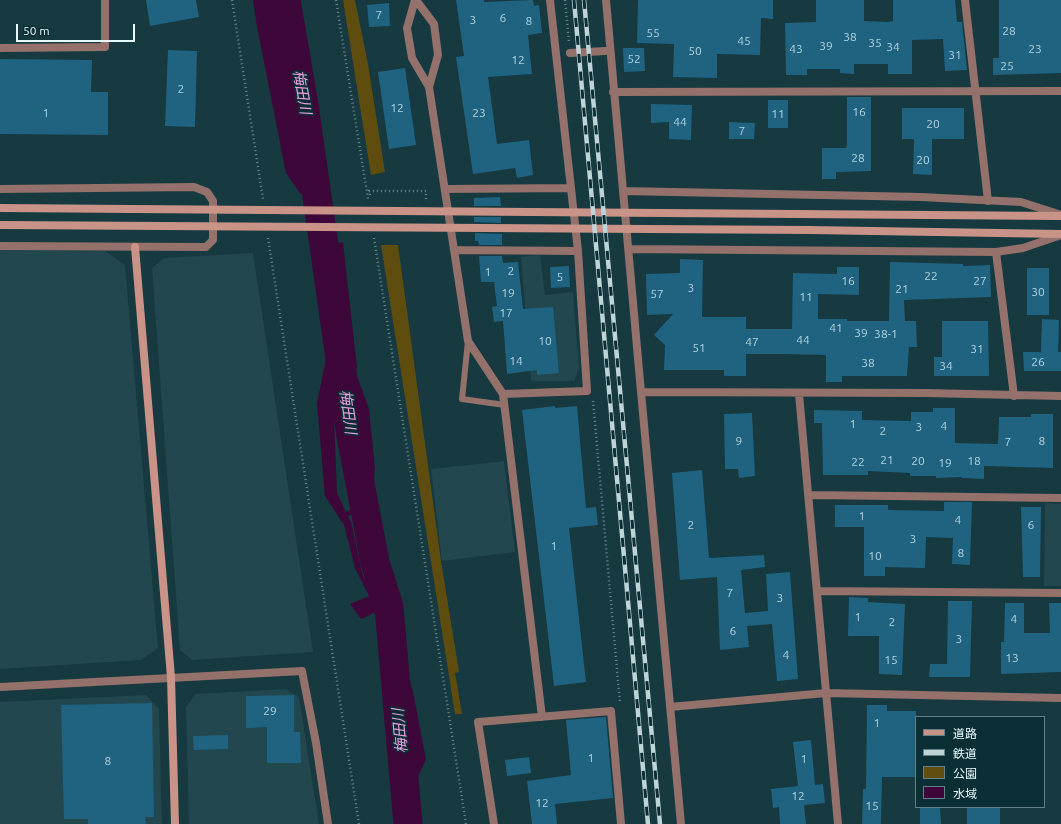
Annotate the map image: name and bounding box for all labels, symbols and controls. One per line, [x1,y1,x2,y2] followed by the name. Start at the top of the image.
[376,8,382,22] house number: 7
[500,11,506,25] house number: 6
[470,13,476,27] house number: 3
[526,14,532,28] house number: 8
[18,16,137,42] scale bar
[23,24,50,37] text: 50 m
[1002,24,1016,38] house number: 28
[646,26,660,40] house number: 55
[843,30,857,44] house number: 38
[737,34,751,48] house number: 45
[868,36,882,50] house number: 35
[819,39,833,53] house number: 39
[886,40,900,54] house number: 34
[789,42,803,56] house number: 43
[1028,42,1042,56] house number: 23
[688,44,702,58] house number: 50
[948,48,962,62] house number: 31
[627,52,641,66] house number: 52
[511,53,525,67] house number: 12
[1000,59,1014,73] house number: 25
[289,68,315,116] water label: 梅田川
[178,82,184,96] house number: 2
[390,101,404,115] house number: 12
[852,105,866,119] house number: 16
[43,106,49,120] house number: 1
[472,106,486,120] house number: 23
[771,107,785,121] house number: 11
[673,115,687,129] house number: 44
[926,117,940,131] house number: 20
[739,124,745,138] house number: 7
[851,151,865,165] house number: 28
[916,153,930,167] house number: 20
[508,264,514,278] house number: 2
[485,265,491,279] house number: 1
[924,269,938,283] house number: 22
[557,270,563,284] house number: 5
[841,274,855,288] house number: 16
[973,274,987,288] house number: 27
[688,281,694,295] house number: 3
[895,282,909,296] house number: 21
[1031,285,1045,299] house number: 30
[501,286,515,300] house number: 19
[650,287,664,301] house number: 57
[799,290,813,304] house number: 11
[499,306,513,320] house number: 17
[829,321,843,335] house number: 41
[854,326,868,340] house number: 39
[874,327,898,341] house number: 38-1
[796,333,810,347] house number: 44
[538,334,552,348] house number: 10
[745,335,759,349] house number: 47
[692,341,706,355] house number: 51
[970,342,984,356] house number: 31
[509,354,523,368] house number: 14
[1031,355,1045,369] house number: 26
[861,356,875,370] house number: 38
[939,359,953,373] house number: 34
[336,388,360,436] water label: 梅田川
[850,417,856,431] house number: 1
[941,419,947,433] house number: 4
[916,420,922,434] house number: 3
[880,424,886,438] house number: 2
[736,434,742,448] house number: 9
[1039,434,1045,448] house number: 8
[1005,435,1011,449] house number: 7
[880,453,894,467] house number: 21
[911,454,925,468] house number: 20
[967,454,981,468] house number: 18
[851,455,865,469] house number: 22
[938,456,952,470] house number: 19
[859,509,865,523] house number: 1
[955,513,961,527] house number: 4
[688,518,694,532] house number: 2
[1028,518,1034,532] house number: 6
[910,532,916,546] house number: 3
[551,539,557,553] house number: 1
[958,546,964,560] house number: 8
[868,549,882,563] house number: 10
[727,586,733,600] house number: 7
[777,591,783,605] house number: 3
[855,610,861,624] house number: 1
[1011,612,1017,626] house number: 4
[889,615,895,629] house number: 2
[730,624,736,638] house number: 6
[956,632,962,646] house number: 3
[783,648,789,662] house number: 4
[1005,651,1019,665] house number: 13
[884,653,898,667] house number: 15
[263,704,277,718] house number: 29
[389,708,411,754] water label: 梅田川
[874,716,880,730] house number: 1
[915,716,1045,808] legend
[953,727,977,740] text: 道路
[953,747,977,760] text: 鉄道
[588,751,594,765] house number: 1
[801,752,807,766] house number: 1
[105,754,111,768] house number: 8
[953,767,977,780] text: 公園
[953,787,977,800] text: 水域
[791,789,805,803] house number: 12
[535,796,549,810] house number: 12
[865,799,879,813] house number: 15

